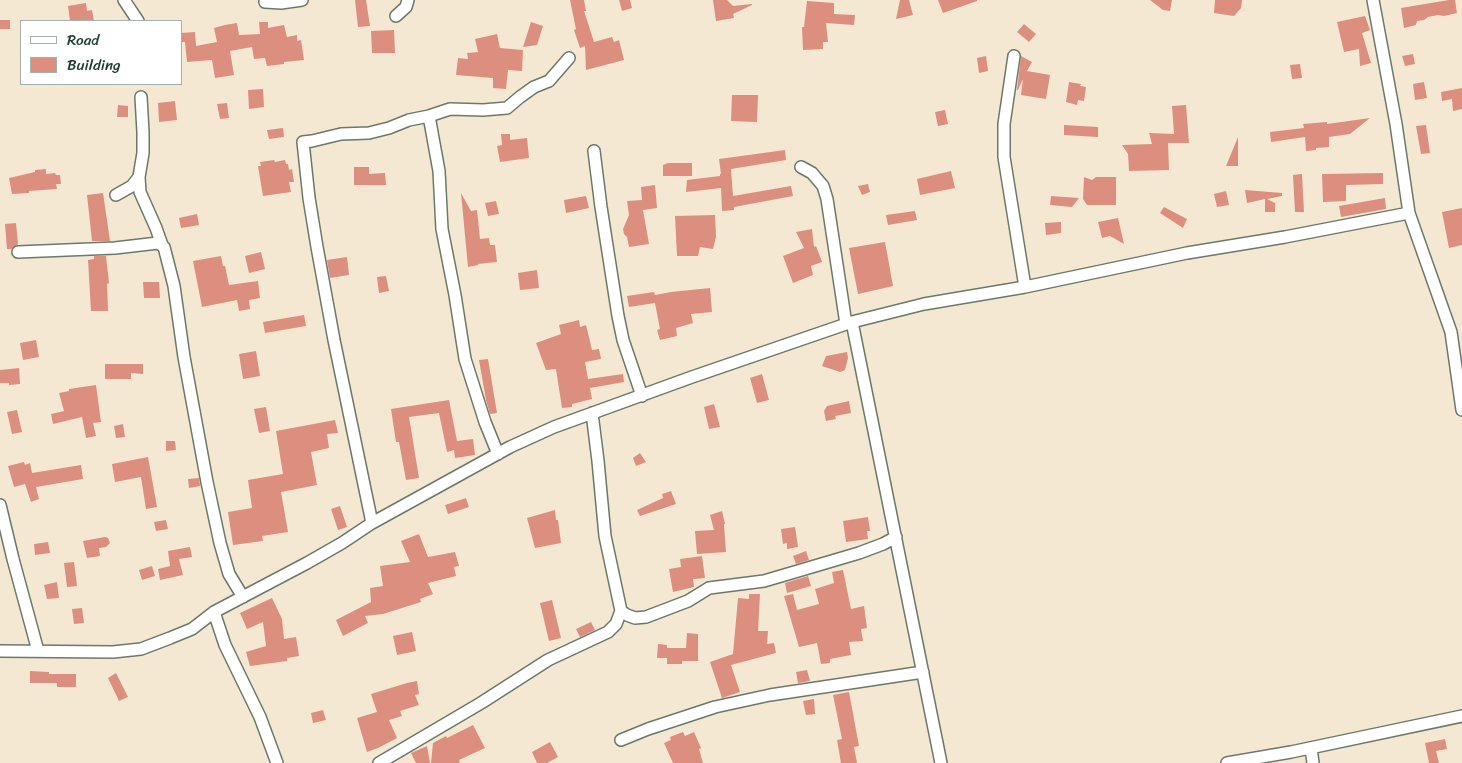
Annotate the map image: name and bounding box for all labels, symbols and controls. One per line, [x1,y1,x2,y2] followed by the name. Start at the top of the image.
[20,20,182,85] legend
[67,27,99,53] text: Road
[67,52,121,78] text: Building

